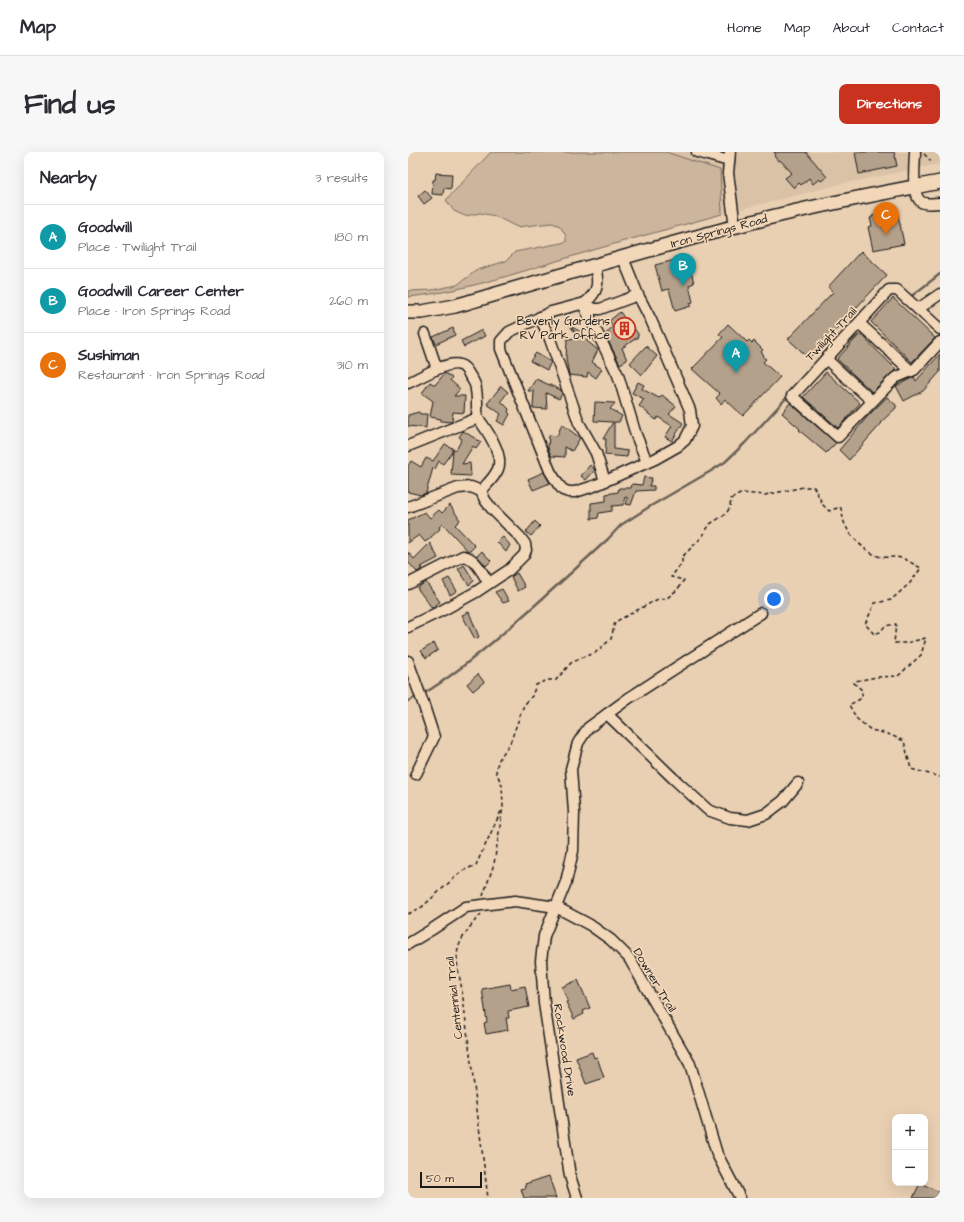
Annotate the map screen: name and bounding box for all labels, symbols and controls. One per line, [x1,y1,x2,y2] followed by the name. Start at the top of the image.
[20,14,56,41] text: Map
[727,18,762,38] text: Home
[784,18,810,38] text: Map
[832,18,870,38] text: About
[892,18,944,38] text: Contact
[839,84,940,124] button: Directions
[24,85,115,124] text: Find us
[40,166,97,190] text: Nearby
[315,169,368,187] text: 3 results
[873,202,899,235] pin: C
[669,210,770,254] street label: Iron Springs Road
[78,217,132,238] text: Goodwill
[49,228,57,246] text: A
[334,228,368,246] text: 180 m
[78,238,197,256] text: Place · Twilight Trail
[670,253,696,286] pin: B
[78,281,244,302] text: Goodwill Career Center
[48,292,58,310] text: B
[329,292,368,310] text: 260 m
[78,302,230,320] text: Place · Iron Springs Road
[802,303,862,366] street label: Twilight Trail
[517,313,611,344] place label: Beverly Gardens RV Park office
[612,315,638,341] building icon: Beverly Gardens RV Park office
[723,340,749,373] pin: A
[78,345,139,366] text: Sushiman
[48,356,58,374] text: C
[336,356,368,374] text: 310 m
[78,366,265,384] text: Restaurant · Iron Springs Road
[764,589,784,609] your location
[629,945,680,1016] street label: Downer Trail
[442,956,467,1040] street label: Centennial Trail
[549,1003,580,1098] street label: Rockwood Drive
[892,1114,928,1186] map controls
[892,1114,928,1150] button: +
[892,1150,928,1186] button: −
[420,1170,482,1189] scale bar
[426,1171,454,1186] text: 50 m

